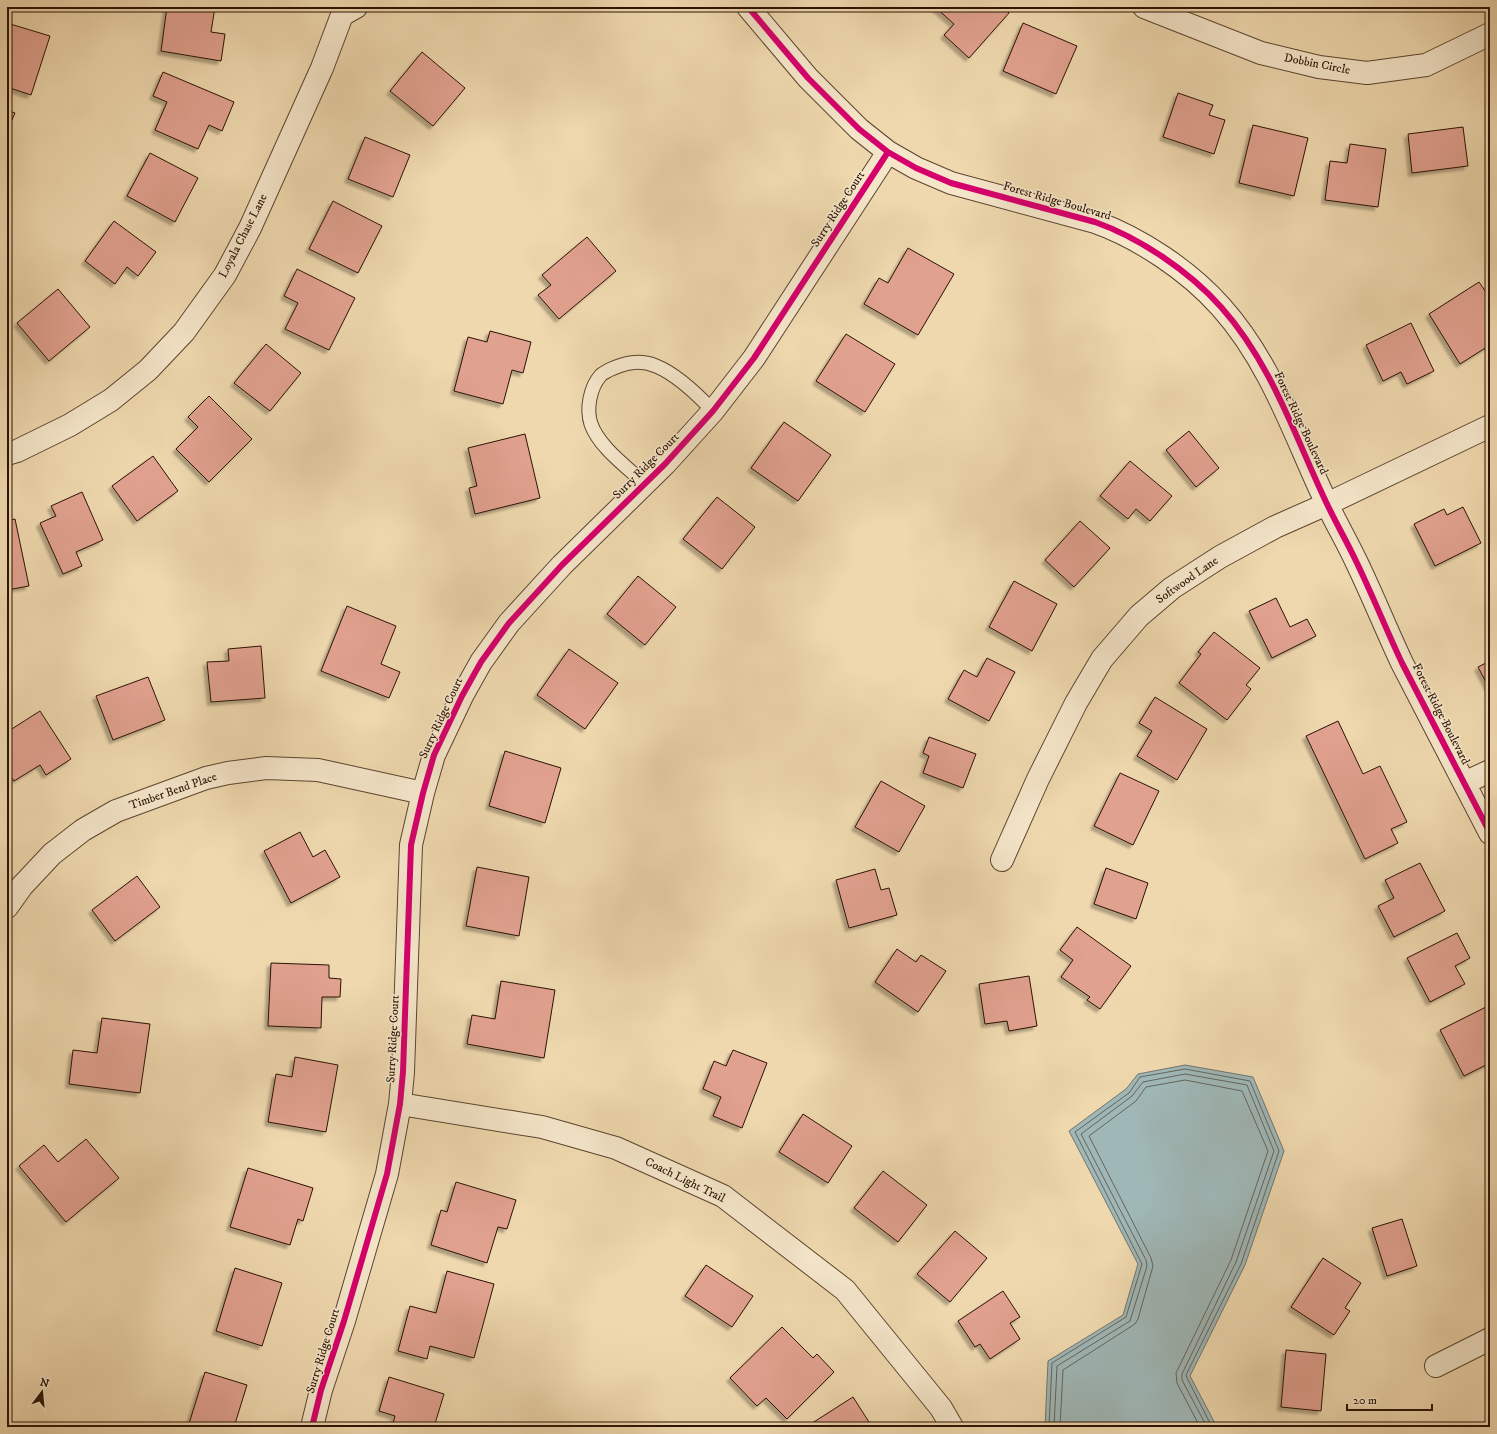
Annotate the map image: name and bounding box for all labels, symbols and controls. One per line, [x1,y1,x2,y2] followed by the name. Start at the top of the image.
[1283,50,1351,78] street label: Dobbin Circle
[808,168,868,250] street label: Surry Ridge Court
[1001,178,1113,224] street label: Forest Ridge Boulevard
[215,191,271,281] street label: Loyala Chase Lane
[1271,369,1331,477] street label: Forest Ridge Boulevard
[610,430,682,502] street label: Surry Ridge Court
[1153,553,1221,607] street label: Softwood Lane
[1409,661,1473,767] street label: Forest Ridge Boulevard
[416,675,466,761] street label: Surry Ridge Court
[127,769,219,813] street label: Timber Bend Place
[383,995,403,1083] street label: Surry Ridge Court
[642,1154,728,1206] street label: Coach Light Trail
[303,1307,343,1395] street label: Surry Ridge Court
[22,1372,62,1412] north arrow
[38,1375,51,1391] text: N
[1347,1386,1432,1412] scale bar
[1353,1393,1377,1408] text: 20 m

